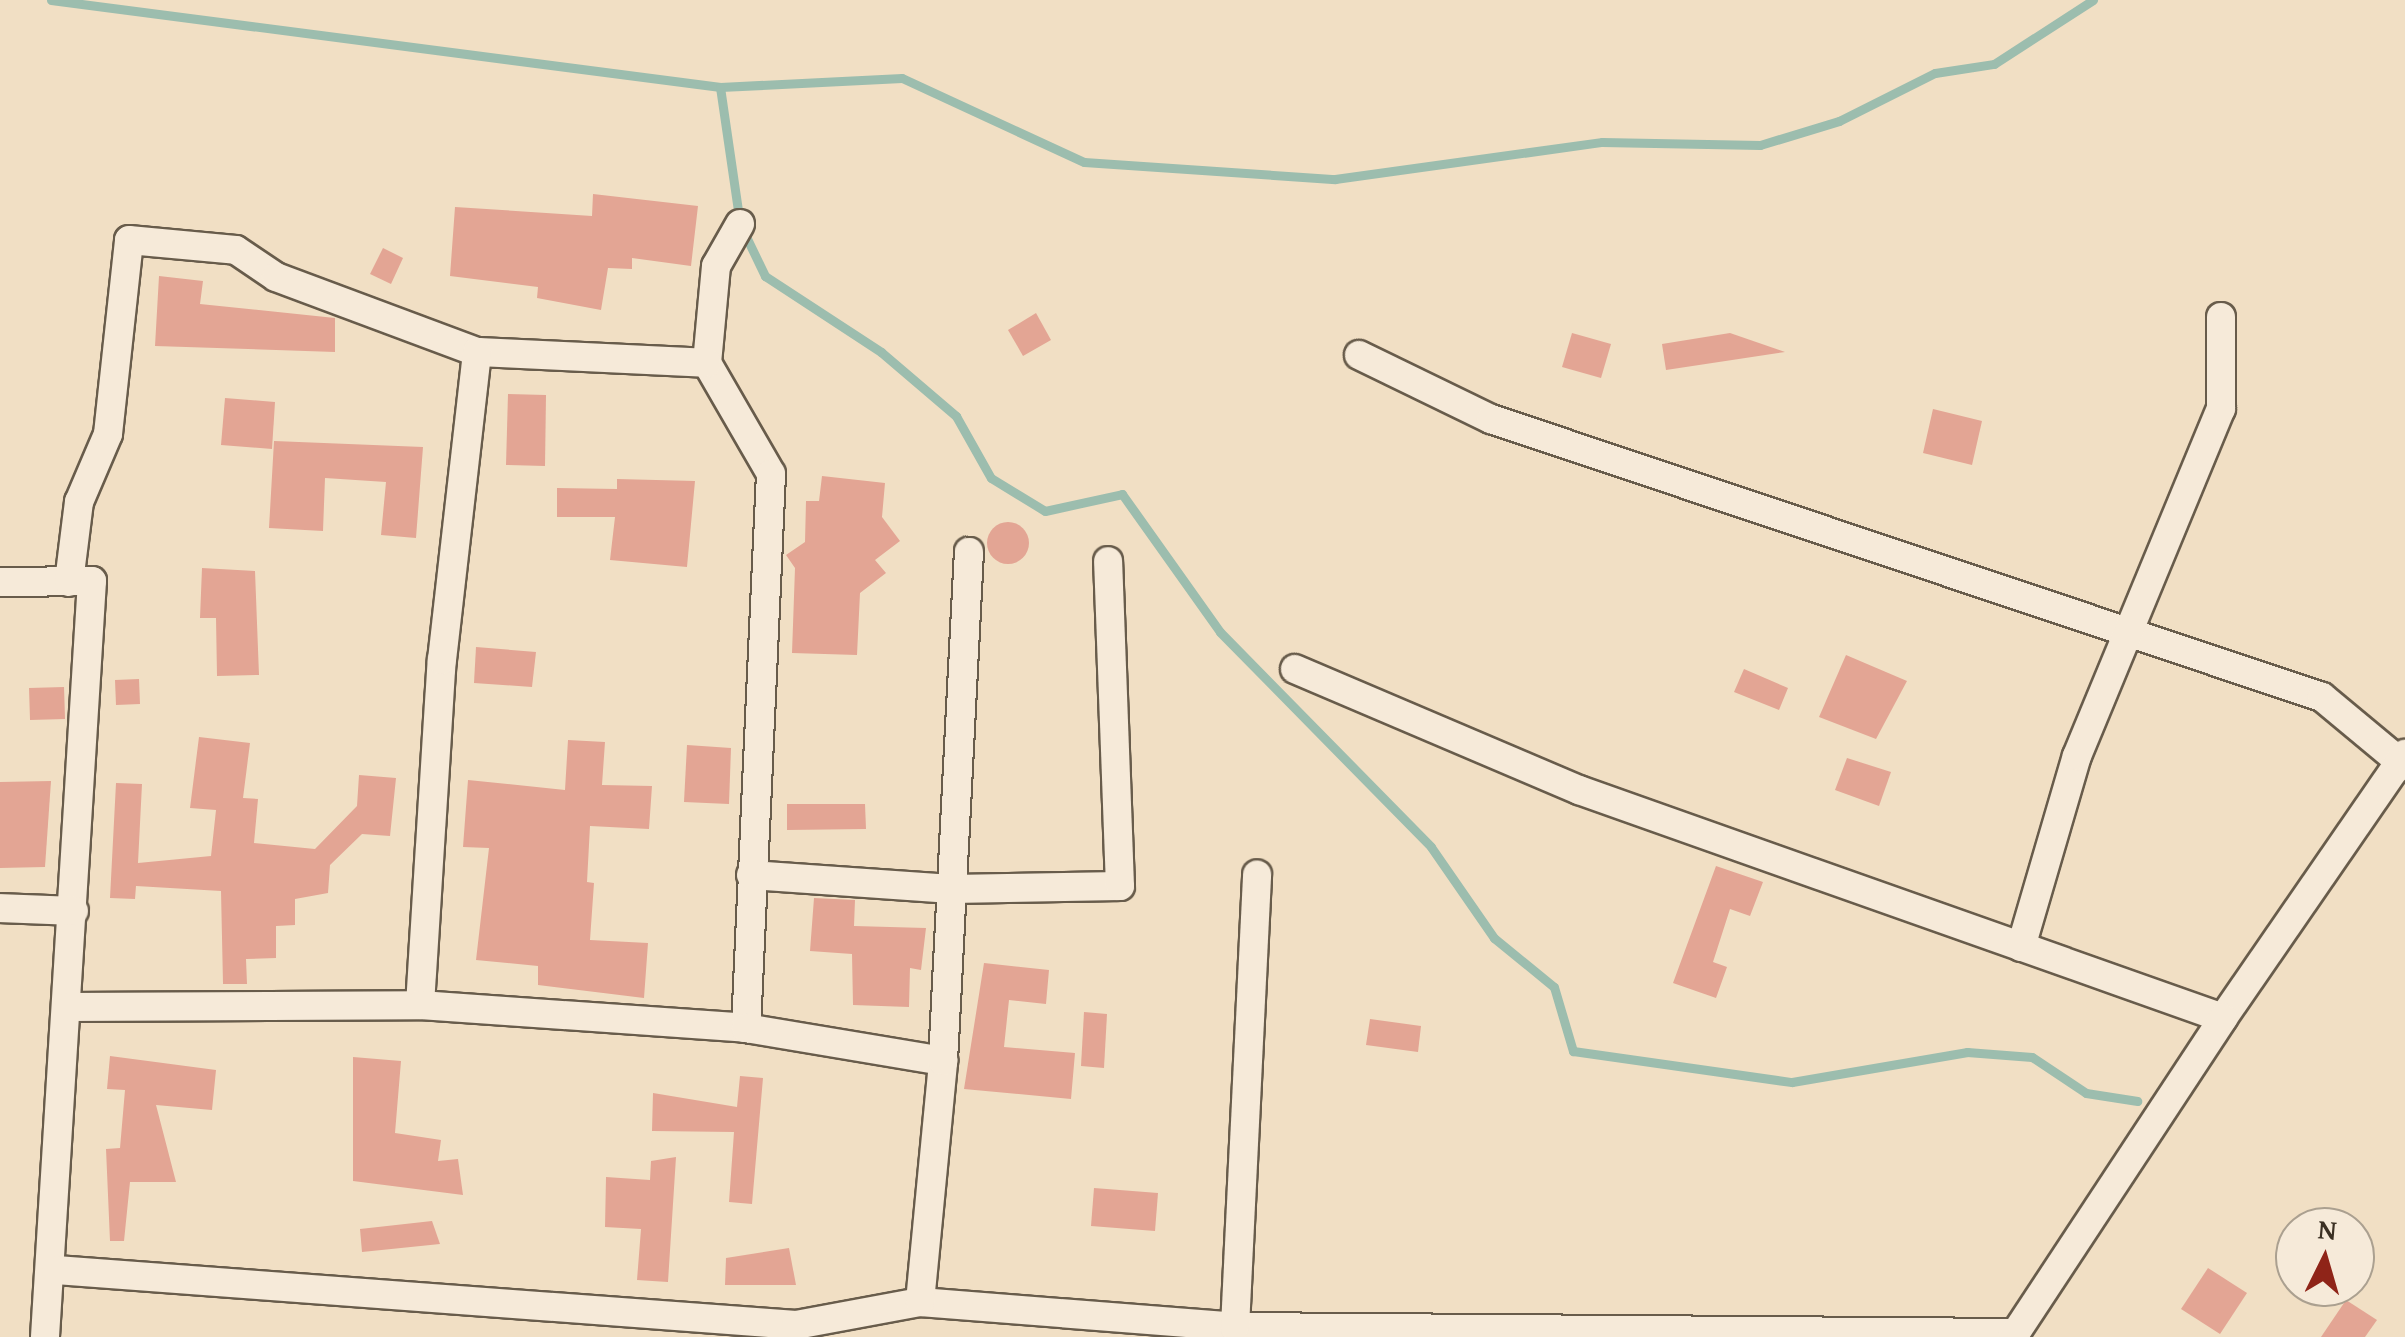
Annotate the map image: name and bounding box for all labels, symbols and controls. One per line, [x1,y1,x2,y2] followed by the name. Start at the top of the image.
[2275,1207,2375,1307] north arrow
[2316,1207,2339,1250] text: N

